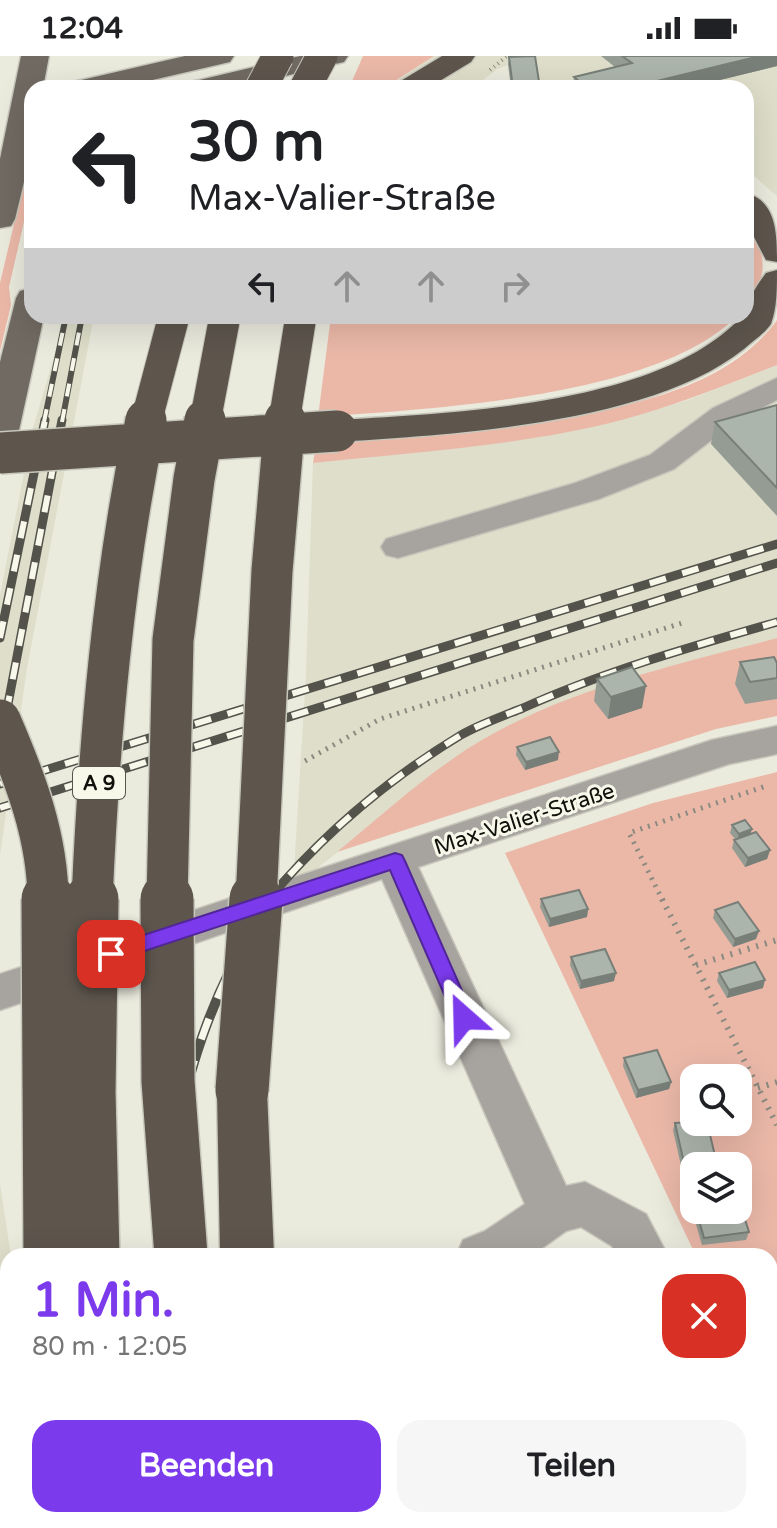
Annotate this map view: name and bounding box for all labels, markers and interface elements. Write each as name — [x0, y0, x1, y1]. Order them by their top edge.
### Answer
text: 12:04 — [40, 10, 123, 47]
text: 30 m — [188, 109, 324, 176]
icon: left — [56, 112, 160, 216]
text: Max-Valier-Straße — [188, 177, 496, 220]
icon: left — [241, 264, 285, 308]
icon: ahead — [325, 264, 369, 308]
icon: ahead — [409, 264, 453, 308]
icon: right — [493, 264, 537, 308]
road number: A 9 — [73, 767, 125, 799]
street label: Max-Valier-Straße — [431, 778, 618, 860]
pin — [77, 920, 145, 988]
icon: arrive — [89, 932, 133, 976]
position arrow — [422, 976, 506, 1060]
map controls — [680, 1064, 752, 1224]
button: search — [680, 1064, 752, 1136]
button: layers — [680, 1152, 752, 1224]
text: 1 Min. — [32, 1272, 174, 1330]
button: close — [662, 1274, 746, 1358]
text: 80 m · 12:05 — [32, 1331, 188, 1362]
button: Beenden — [32, 1420, 381, 1512]
button: Teilen — [397, 1420, 746, 1512]

